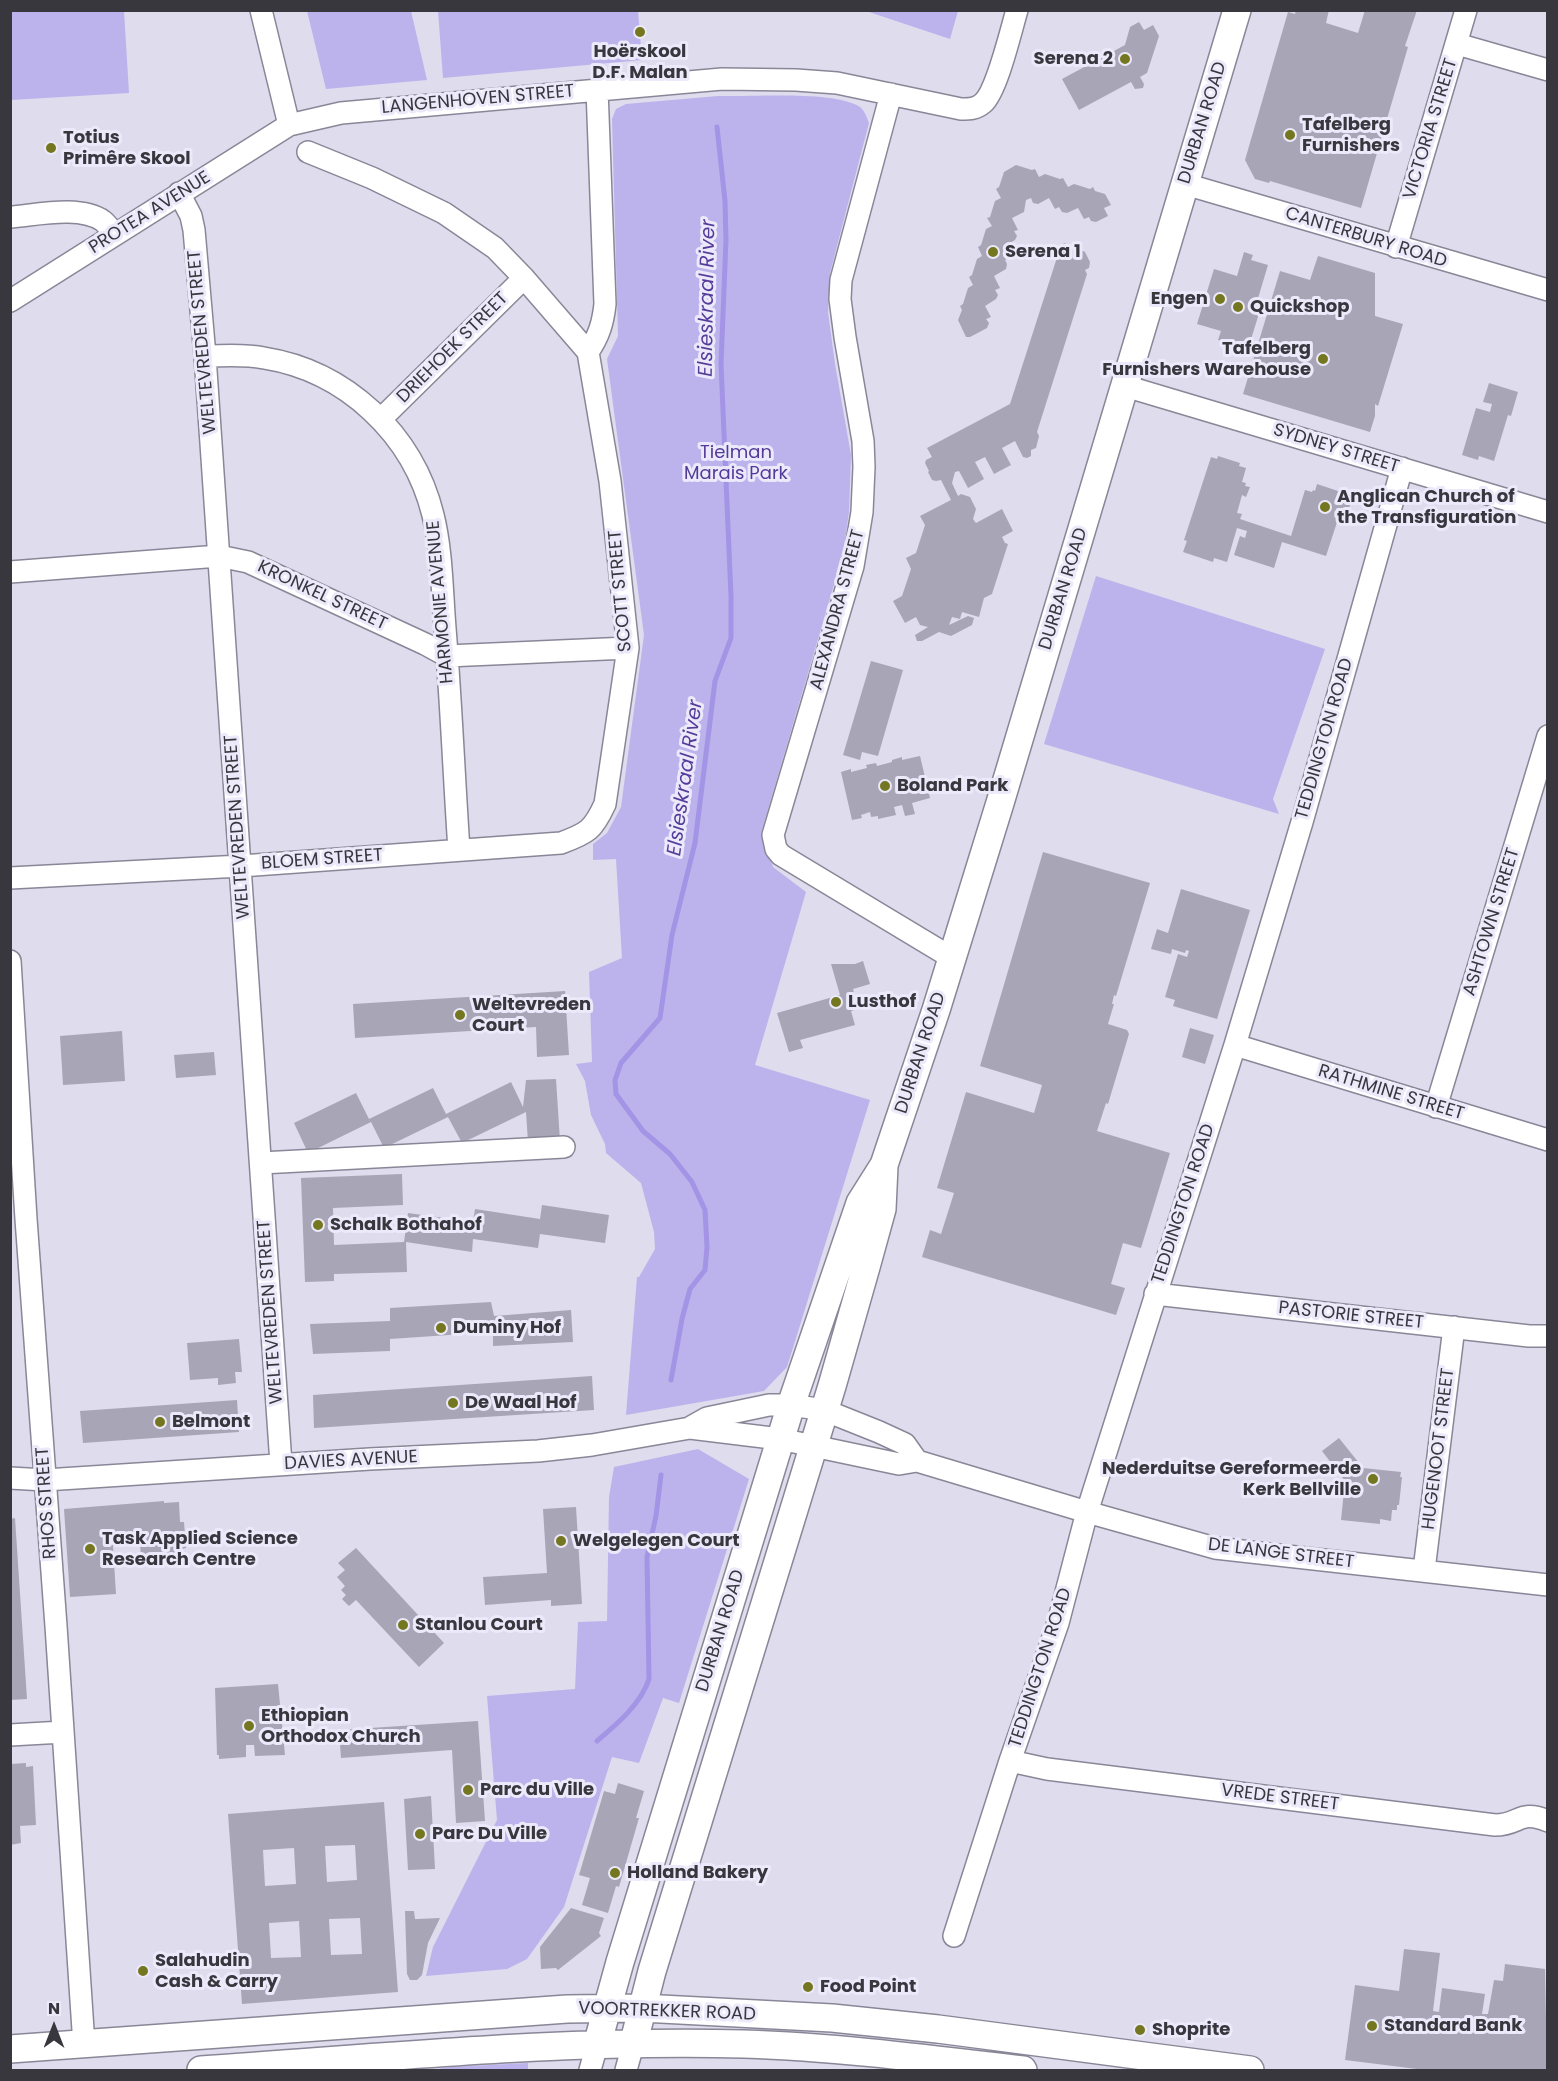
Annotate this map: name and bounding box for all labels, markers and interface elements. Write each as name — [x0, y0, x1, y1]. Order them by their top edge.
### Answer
marker: Hoërskool D.F. Malan — [633, 25, 647, 39]
place label: Hoërskool D.F. Malan — [592, 41, 688, 84]
place label: Serena 2 — [1034, 48, 1113, 70]
marker: Serena 2 — [1118, 52, 1132, 66]
street label: VICTORIA STREET — [1399, 56, 1463, 202]
street label: DURBAN ROAD — [1174, 59, 1232, 187]
street label: LANGENHOVEN STREET — [381, 81, 575, 119]
place label: Tafelberg Furnishers — [1302, 114, 1400, 156]
place label: Totius Primêre Skool — [63, 127, 190, 170]
marker: Tafelberg Furnishers — [1283, 128, 1297, 142]
marker: Totius Primêre Skool — [44, 141, 58, 155]
street label: PROTEA AVENUE — [85, 167, 215, 259]
street label: CANTERBURY ROAD — [1283, 203, 1449, 273]
water label: Elsieskraal River — [695, 219, 721, 377]
place label: Serena 1 — [1005, 241, 1081, 263]
marker: Serena 1 — [986, 245, 1000, 259]
street label: WELTEVREDEN STREET — [184, 249, 222, 435]
street label: DRIEHOEK STREET — [393, 288, 513, 408]
place label: Engen — [1151, 288, 1208, 310]
marker: Engen — [1213, 292, 1227, 306]
place label: Quickshop — [1250, 296, 1350, 318]
marker: Quickshop — [1231, 300, 1245, 314]
place label: Tafelberg Furnishers Warehouse — [1102, 338, 1311, 380]
marker: Tafelberg Furnishers Warehouse — [1316, 352, 1330, 366]
street label: SYDNEY STREET — [1270, 420, 1402, 478]
park label: Tielman Marais Park — [684, 442, 788, 484]
place label: Anglican Church of the Transfiguration — [1337, 486, 1516, 528]
marker: Anglican Church of the Transfiguration — [1318, 500, 1332, 514]
street label: HARMONIE AVENUE — [423, 519, 459, 685]
street label: DURBAN ROAD — [1035, 525, 1093, 653]
street label: ALEXANDRA STREET — [806, 527, 870, 693]
street label: SCOTT STREET — [605, 529, 637, 653]
street label: KRONKEL STREET — [254, 557, 390, 635]
street label: TEDDINGTON ROAD — [1292, 656, 1358, 822]
water label: Elsieskraal River — [663, 698, 709, 858]
street label: WELTEVREDEN STREET — [221, 734, 255, 920]
place label: Boland Park — [897, 775, 1008, 797]
marker: Boland Park — [878, 779, 892, 793]
street label: BLOEM STREET — [260, 845, 384, 875]
street label: ASHTOWN STREET — [1459, 845, 1525, 999]
street label: DURBAN ROAD — [891, 990, 951, 1116]
place label: Lusthof — [848, 991, 916, 1013]
place label: Weltevreden Court — [472, 994, 591, 1036]
marker: Lusthof — [829, 995, 843, 1009]
marker: Weltevreden Court — [453, 1008, 467, 1022]
street label: RATHMINE STREET — [1315, 1061, 1467, 1125]
street label: TEDDINGTON ROAD — [1148, 1121, 1220, 1287]
place label: Schalk Bothahof — [330, 1214, 482, 1236]
marker: Schalk Bothahof — [311, 1218, 325, 1232]
street label: WELTEVREDEN STREET — [254, 1219, 288, 1405]
street label: PASTORIE STREET — [1277, 1298, 1425, 1334]
place label: Duminy Hof — [453, 1317, 561, 1339]
marker: Duminy Hof — [434, 1321, 448, 1335]
street label: HUGENOOT STREET — [1418, 1367, 1460, 1531]
place label: De Waal Hof — [465, 1392, 577, 1414]
marker: De Waal Hof — [446, 1396, 460, 1410]
place label: Belmont — [172, 1411, 250, 1433]
marker: Belmont — [153, 1415, 167, 1429]
street label: RHOS STREET — [32, 1446, 62, 1560]
street label: DAVIES AVENUE — [284, 1447, 418, 1475]
place label: Nederduitse Gereformeerde Kerk Bellville — [1102, 1458, 1361, 1500]
marker: Nederduitse Gereformeerde Kerk Bellville — [1366, 1472, 1380, 1486]
place label: Task Applied Science Research Centre — [102, 1528, 298, 1570]
place label: Welgelegen Court — [573, 1530, 740, 1552]
marker: Welgelegen Court — [554, 1534, 568, 1548]
street label: DE LANGE STREET — [1207, 1534, 1355, 1574]
marker: Task Applied Science Research Centre — [83, 1542, 97, 1556]
street label: DURBAN ROAD — [692, 1567, 750, 1695]
street label: TEDDINGTON ROAD — [1005, 1585, 1077, 1751]
place label: Stanlou Court — [415, 1614, 543, 1636]
marker: Stanlou Court — [396, 1618, 410, 1632]
place label: Ethiopian Orthodox Church — [261, 1705, 421, 1748]
marker: Ethiopian Orthodox Church — [242, 1719, 256, 1733]
place label: Parc du Ville — [480, 1779, 594, 1801]
street label: VREDE STREET — [1220, 1780, 1340, 1816]
marker: Parc du Ville — [461, 1783, 475, 1797]
place label: Parc Du Ville — [432, 1823, 547, 1845]
marker: Parc Du Ville — [413, 1827, 427, 1841]
place label: Holland Bakery — [627, 1862, 768, 1884]
marker: Holland Bakery — [608, 1866, 622, 1880]
place label: Salahudin Cash & Carry — [155, 1950, 278, 1992]
marker: Salahudin Cash & Carry — [136, 1964, 150, 1978]
place label: Food Point — [820, 1976, 916, 1998]
marker: Food Point — [801, 1980, 815, 1994]
north arrow — [24, 1997, 84, 2057]
text: N — [48, 1997, 60, 2020]
street label: VOORTREKKER ROAD — [578, 1998, 756, 2026]
place label: Standard Bank — [1384, 2015, 1522, 2037]
place label: Shoprite — [1152, 2019, 1230, 2041]
marker: Standard Bank — [1365, 2019, 1379, 2033]
marker: Shoprite — [1133, 2023, 1147, 2037]

